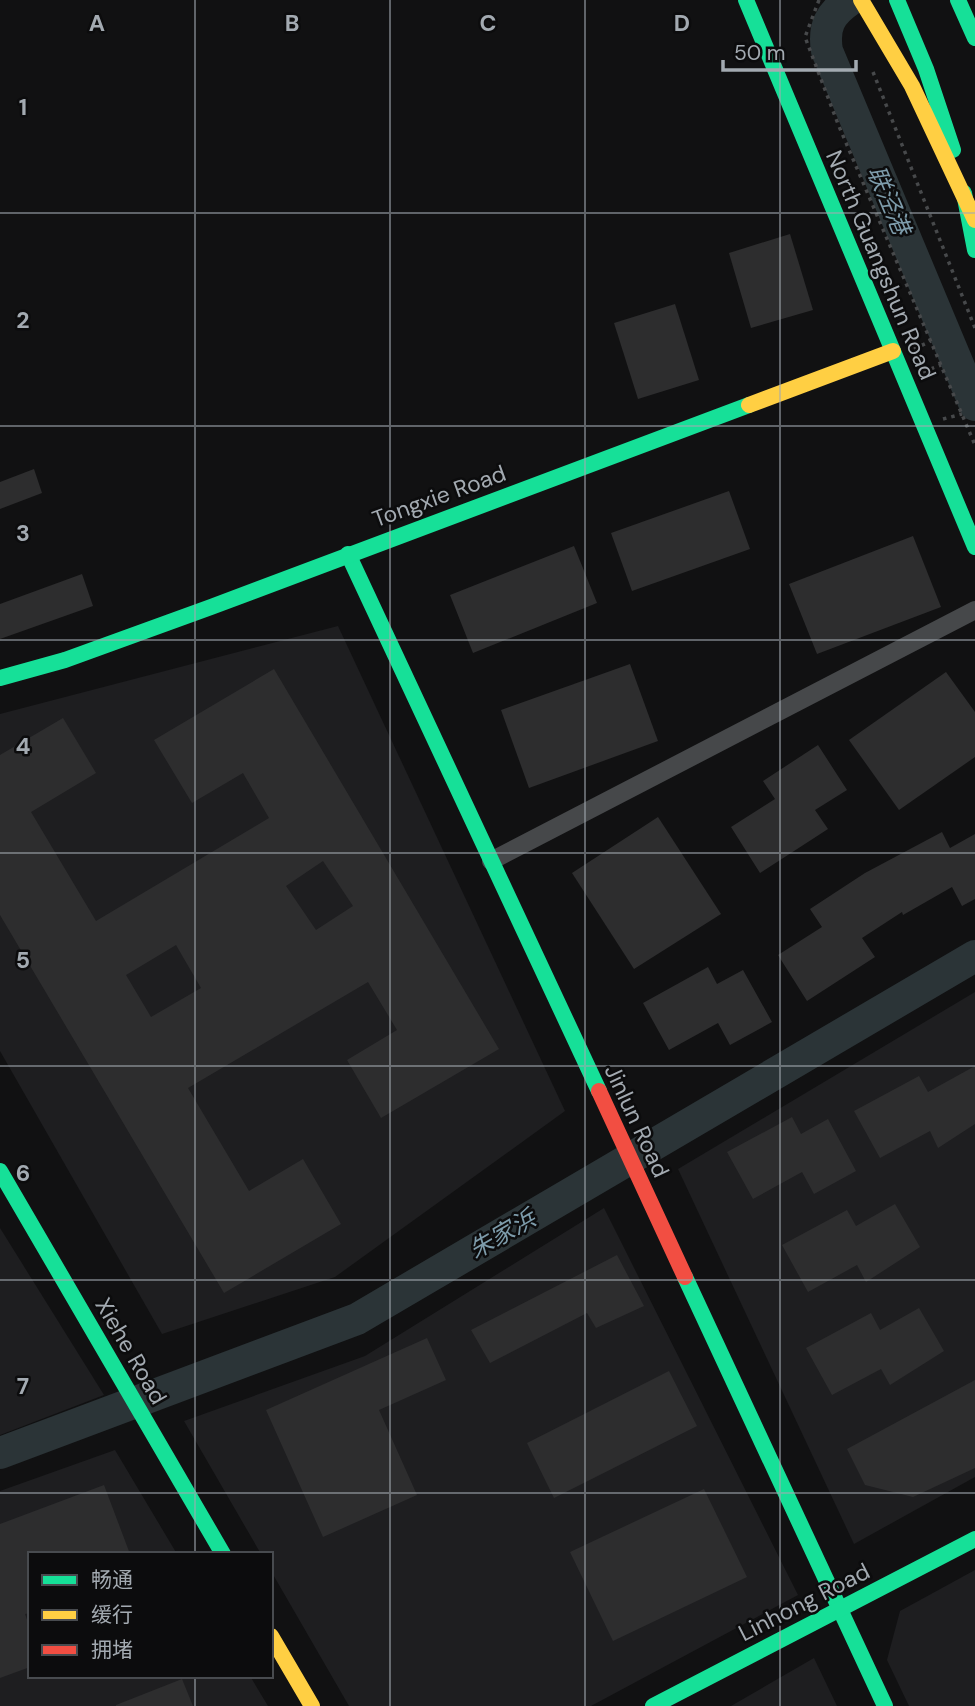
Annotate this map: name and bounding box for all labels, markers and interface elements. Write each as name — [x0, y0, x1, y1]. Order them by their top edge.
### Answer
text: A — [89, 8, 105, 38]
text: B — [285, 8, 299, 38]
text: C — [480, 8, 496, 38]
text: D — [674, 8, 690, 38]
scale bar — [723, 28, 856, 72]
text: 50 m — [734, 39, 785, 67]
text: 1 — [19, 92, 27, 122]
street label: North Guangshun Road — [819, 146, 943, 384]
water label: 联泾港 — [861, 161, 919, 242]
text: 2 — [16, 305, 30, 335]
street label: Tongxie Road — [368, 458, 510, 534]
text: 3 — [16, 518, 30, 548]
text: 4 — [16, 731, 31, 761]
text: 5 — [16, 945, 30, 975]
street label: Jinlun Road — [598, 1060, 676, 1182]
text: 6 — [16, 1158, 30, 1188]
water label: 朱家浜 — [463, 1202, 543, 1265]
street label: Xiehe Road — [88, 1292, 174, 1410]
text: 7 — [17, 1371, 29, 1401]
legend — [28, 1552, 273, 1678]
street label: Linhong Road — [733, 1556, 875, 1648]
text: 畅通 — [91, 1566, 133, 1594]
text: 缓行 — [91, 1601, 133, 1629]
text: 拥堵 — [91, 1636, 133, 1664]

